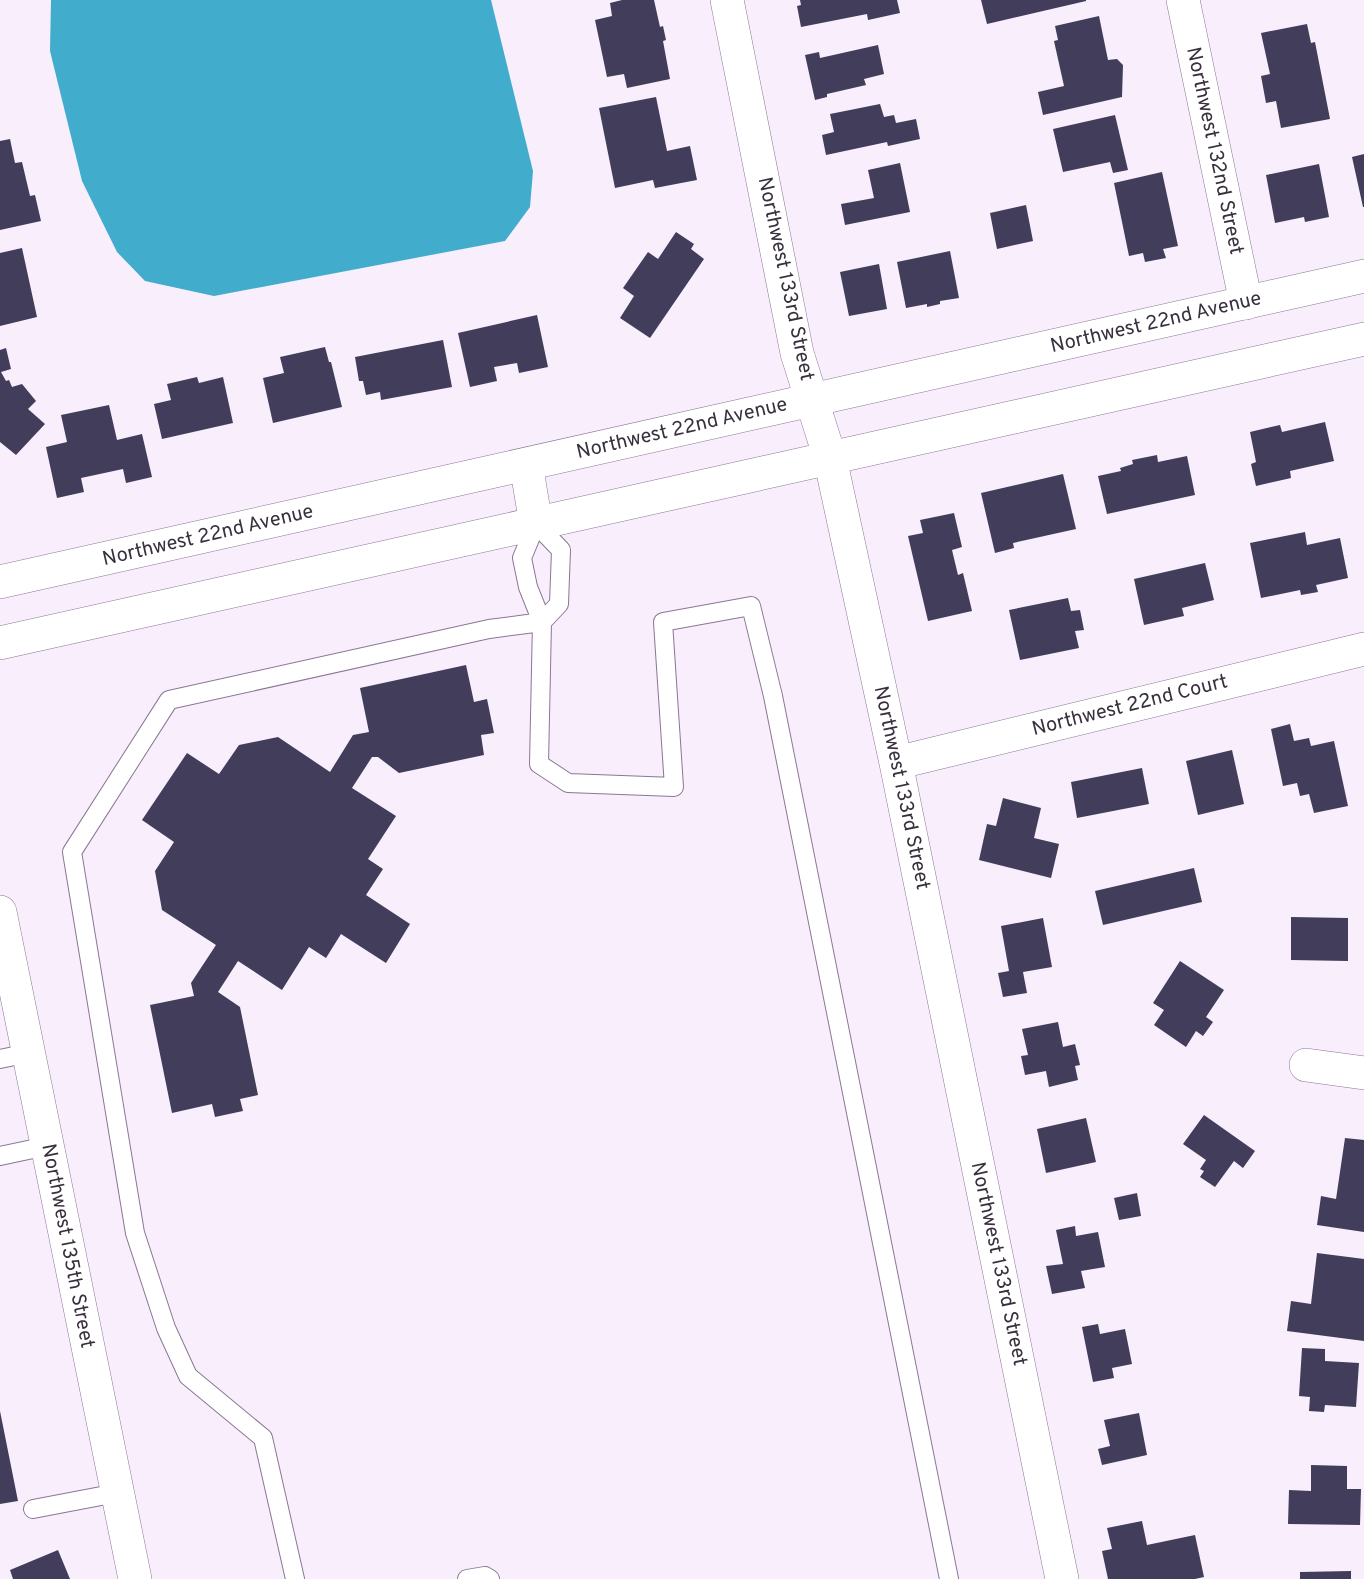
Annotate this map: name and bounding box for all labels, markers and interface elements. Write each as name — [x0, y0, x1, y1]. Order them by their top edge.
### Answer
street label: Northwest 132nd Street — [1179, 45, 1249, 257]
street label: Northwest 133rd Street — [751, 175, 819, 383]
street label: Northwest 22nd Avenue — [1048, 286, 1264, 360]
street label: Northwest 22nd Avenue — [574, 392, 790, 466]
street label: Northwest 22nd Avenue — [100, 499, 316, 573]
street label: Northwest 22nd Court — [1029, 669, 1231, 743]
street label: Northwest 133rd Street — [867, 684, 935, 892]
street label: Northwest 135th Street — [34, 1142, 100, 1350]
street label: Northwest 133rd Street — [964, 1160, 1032, 1368]

